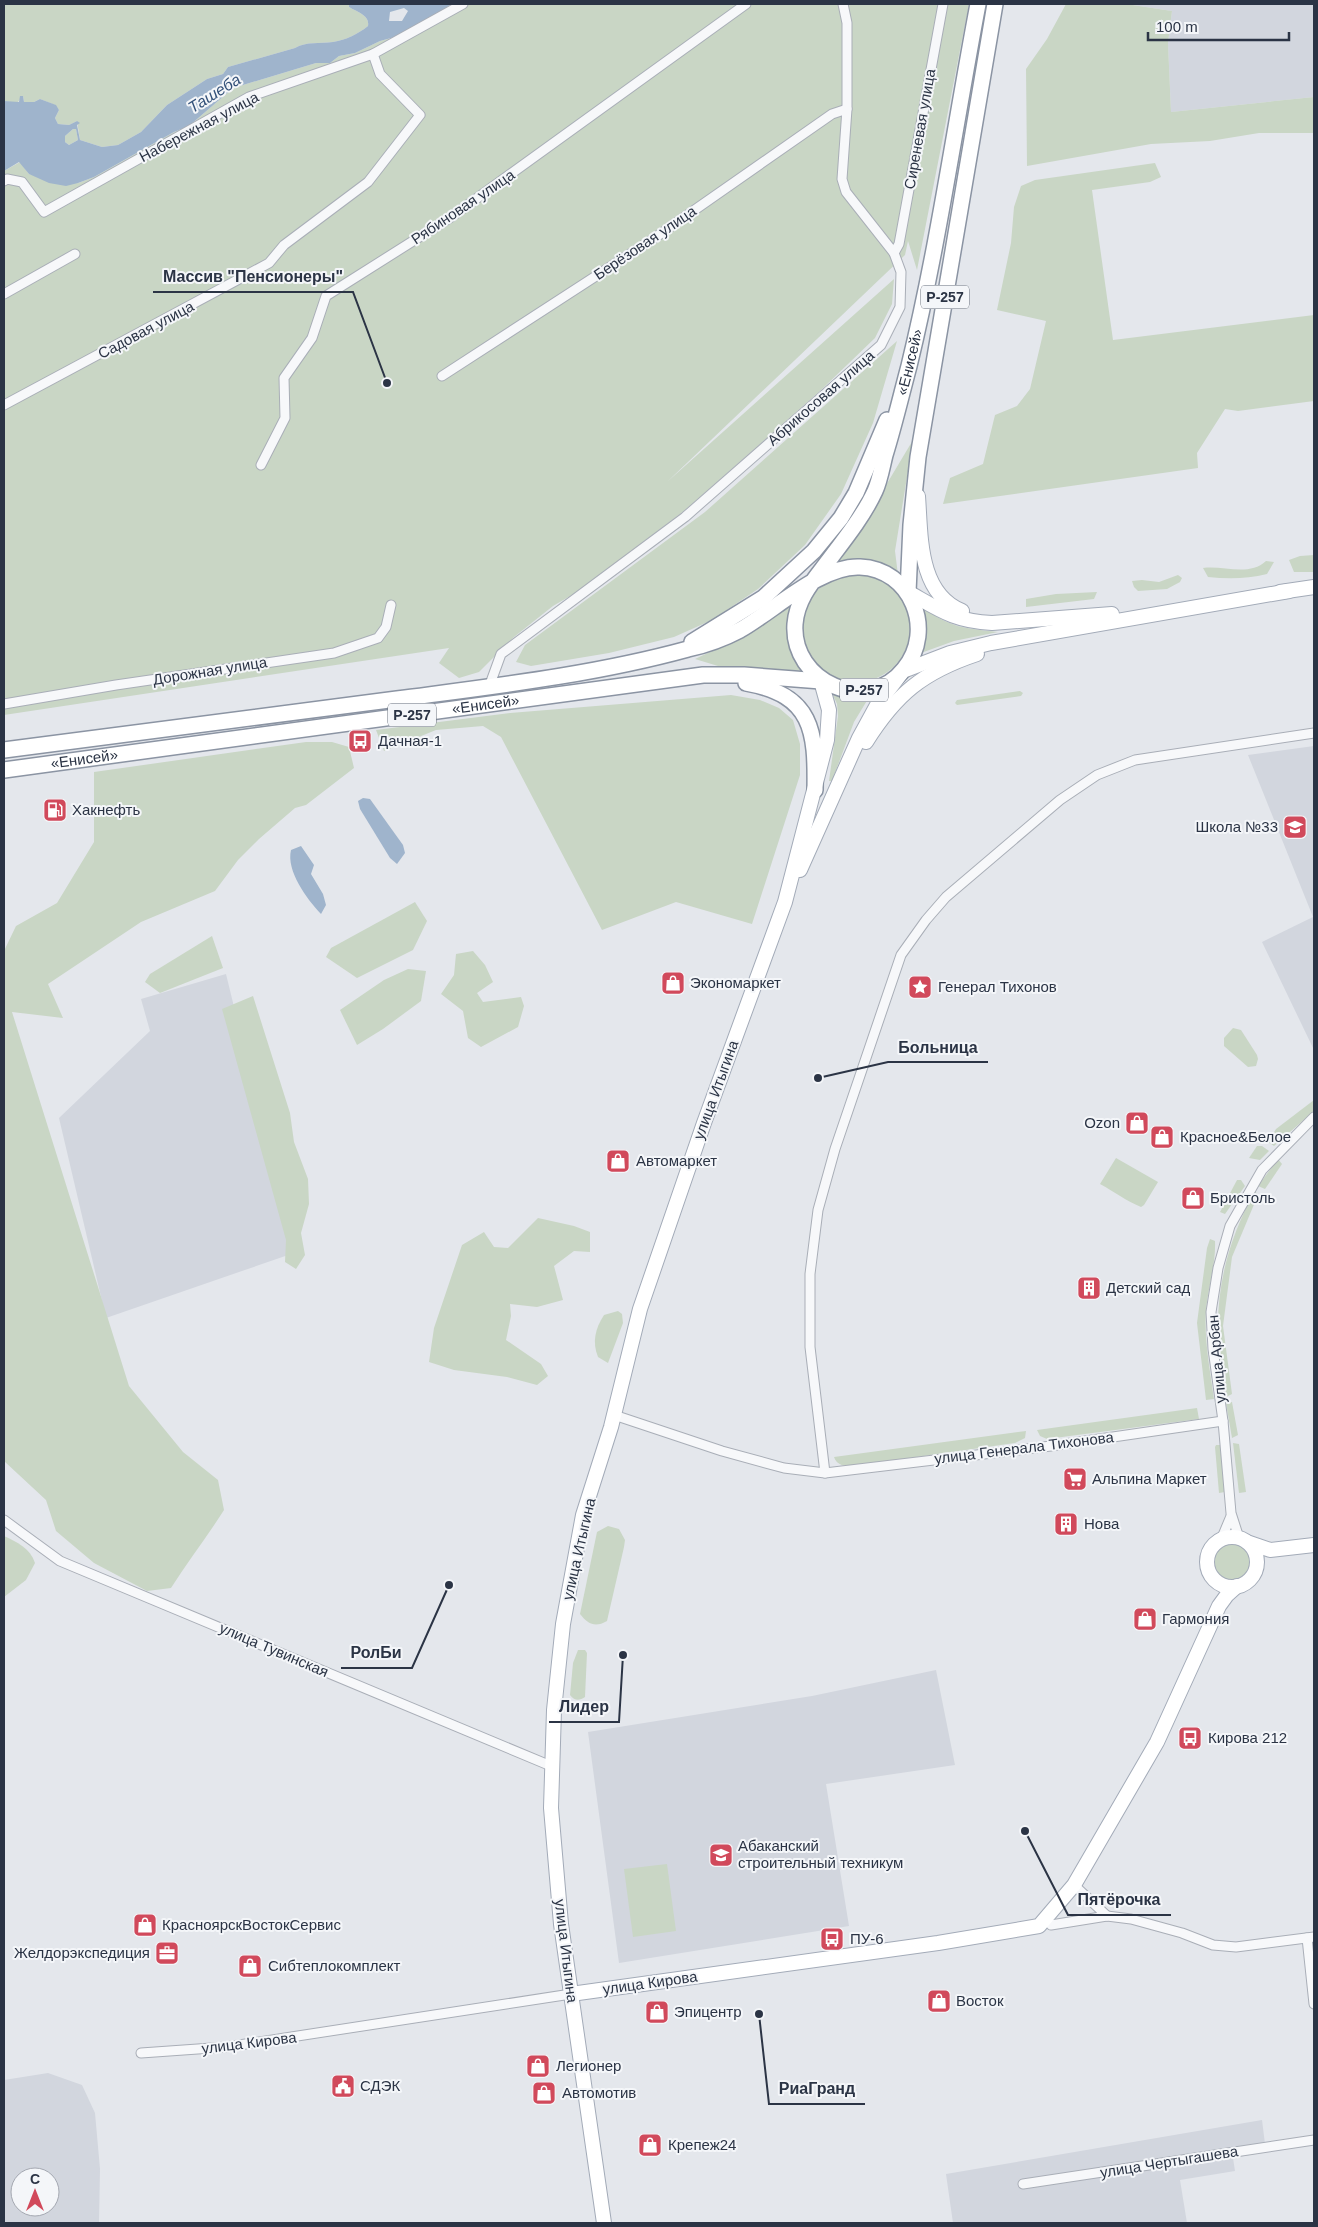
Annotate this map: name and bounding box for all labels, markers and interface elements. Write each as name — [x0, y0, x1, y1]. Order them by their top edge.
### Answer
scale bar — [1148, 10, 1289, 42]
text: 100 m — [1156, 18, 1198, 35]
street label: Сиреневая улица — [901, 67, 939, 191]
water label: Ташеба — [185, 71, 244, 116]
street label: Набережная улица — [136, 88, 262, 165]
street label: Рябиновая улица — [408, 165, 518, 247]
street label: Берёзовая улица — [590, 202, 700, 283]
callout: Массив "Пенсионеры" — [153, 261, 353, 292]
text: Массив "Пенсионеры" — [163, 268, 343, 285]
road number: Р-257 — [921, 286, 969, 308]
street label: Садовая улица — [95, 297, 197, 362]
street label: «Енисей» — [893, 327, 925, 397]
street label: Абрикосовая улица — [764, 346, 878, 449]
street label: Дорожная улица — [152, 653, 269, 688]
road number: Р-257 — [840, 678, 888, 702]
street label: «Енисей» — [451, 691, 520, 717]
road number: Р-257 — [388, 704, 436, 726]
bus stop icon: Дачная-1 — [347, 728, 373, 754]
place label: Дачная-1 — [378, 732, 442, 749]
street label: «Енисей» — [50, 746, 119, 772]
fuel station icon: Хакнефть — [42, 797, 68, 823]
place label: Хакнефть — [72, 801, 140, 818]
school or university icon: Школа №33 — [1282, 814, 1308, 840]
place label: Школа №33 — [1195, 818, 1278, 835]
shop icon: Экономаркет — [660, 970, 686, 996]
place label: Экономаркет — [690, 974, 781, 991]
place icon: Генерал Тихонов — [907, 974, 933, 1000]
place label: Генерал Тихонов — [938, 978, 1057, 995]
callout: Больница — [888, 1031, 988, 1062]
street label: улица Итыгина — [690, 1037, 742, 1142]
text: Больница — [898, 1039, 978, 1056]
shop icon: Ozon — [1124, 1110, 1150, 1136]
place label: Ozon — [1084, 1114, 1120, 1131]
shop icon: Красное&Белое — [1149, 1124, 1175, 1150]
place label: Красное&Белое — [1180, 1128, 1291, 1145]
shop icon: Автомаркет — [605, 1148, 631, 1174]
place label: Автомаркет — [636, 1152, 717, 1169]
shop icon: Бристоль — [1180, 1185, 1206, 1211]
place label: Бристоль — [1210, 1189, 1276, 1206]
building icon: Детский сад — [1076, 1275, 1102, 1301]
place label: Детский сад — [1106, 1279, 1191, 1296]
street label: улица Арбан — [1204, 1314, 1229, 1404]
street label: улица Генерала Тихонова — [933, 1428, 1115, 1467]
supermarket icon: Альпина Маркет — [1062, 1466, 1088, 1492]
place label: Альпина Маркет — [1092, 1470, 1207, 1487]
street label: улица Итыгина — [558, 1496, 599, 1602]
building icon: Нова — [1053, 1511, 1079, 1537]
place label: Нова — [1084, 1515, 1120, 1532]
shop icon: Гармония — [1132, 1606, 1158, 1632]
place label: Гармония — [1162, 1610, 1229, 1627]
street label: улица Тувинская — [217, 1619, 331, 1680]
callout: РолБи — [341, 1637, 412, 1668]
text: РолБи — [350, 1644, 402, 1661]
callout: Лидер — [549, 1691, 619, 1722]
text: Лидер — [559, 1698, 609, 1715]
bus stop icon: Кирова 212 — [1177, 1725, 1203, 1751]
place label: Кирова 212 — [1208, 1729, 1287, 1746]
place label: Абаканский строительный техникум — [738, 1837, 903, 1871]
school or university icon: Абаканский строительный техникум — [708, 1842, 734, 1868]
callout: Пятёрочка — [1068, 1884, 1171, 1915]
text: Пятёрочка — [1078, 1891, 1161, 1908]
street label: улица Итыгина — [552, 1898, 581, 2004]
shop icon: КрасноярскВостокСервис — [132, 1912, 158, 1938]
place label: КрасноярскВостокСервис — [162, 1916, 341, 1933]
bus stop icon: ПУ-6 — [819, 1926, 845, 1952]
place label: ПУ-6 — [850, 1930, 884, 1947]
office icon: Желдорэкспедиция — [154, 1940, 180, 1966]
place label: Желдорэкспедиция — [14, 1944, 150, 1961]
shop icon: Сибтеплокомплект — [237, 1953, 263, 1979]
place label: Сибтеплокомплект — [268, 1957, 401, 1974]
street label: улица Кирова — [602, 1967, 699, 1998]
shop icon: Восток — [926, 1988, 952, 2014]
place label: Восток — [956, 1992, 1004, 2009]
shop icon: Эпицентр — [644, 1999, 670, 2025]
place label: Эпицентр — [674, 2003, 742, 2020]
street label: улица Кирова — [201, 2028, 298, 2057]
shop icon: Легионер — [525, 2053, 551, 2079]
place label: Легионер — [556, 2057, 621, 2074]
public building icon: СДЭК — [330, 2073, 356, 2099]
callout: РиаГранд — [769, 2073, 865, 2104]
place label: СДЭК — [360, 2077, 400, 2094]
shop icon: Автомотив — [531, 2080, 557, 2106]
text: РиаГранд — [779, 2080, 855, 2097]
place label: Автомотив — [562, 2084, 636, 2101]
shop icon: Крепеж24 — [637, 2132, 663, 2158]
place label: Крепеж24 — [668, 2136, 736, 2153]
street label: улица Чертыгашева — [1099, 2142, 1240, 2181]
north arrow — [10, 2167, 60, 2217]
text: С — [30, 2171, 40, 2187]

